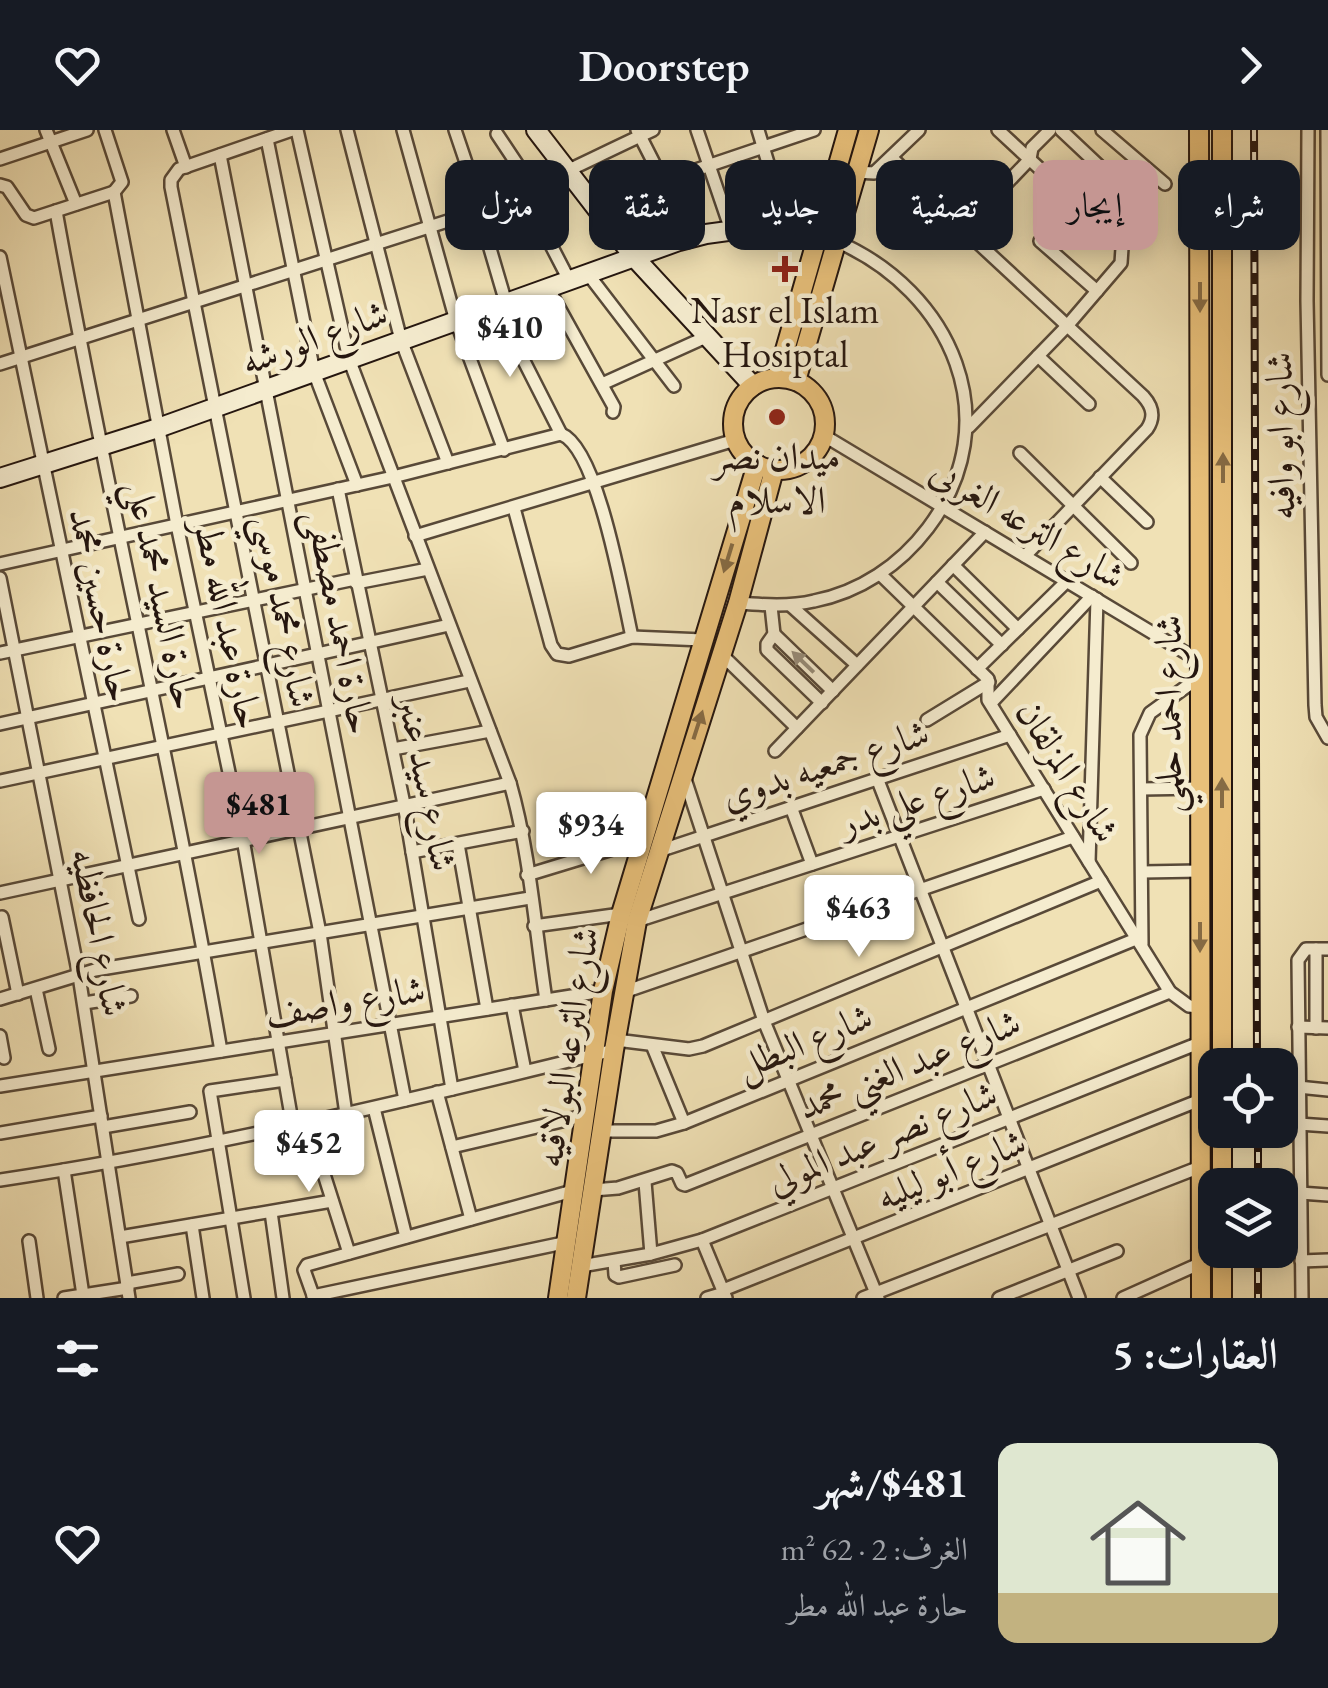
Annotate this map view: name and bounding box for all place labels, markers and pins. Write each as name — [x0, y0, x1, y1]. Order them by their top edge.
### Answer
marker: Nasr el Islam Hosiptal — [772, 256, 798, 282]
place label: Nasr el Islam Hosiptal — [691, 285, 879, 378]
pin: $410 — [451, 295, 569, 380]
marker: ميدان نصر الاسلام — [766, 406, 788, 428]
place label: ميدان نصر الاسلام — [709, 431, 841, 533]
pin: $481 — [200, 772, 318, 857]
pin: $934 — [532, 792, 650, 877]
pin: $463 — [800, 875, 918, 960]
pin: $452 — [250, 1110, 368, 1195]

